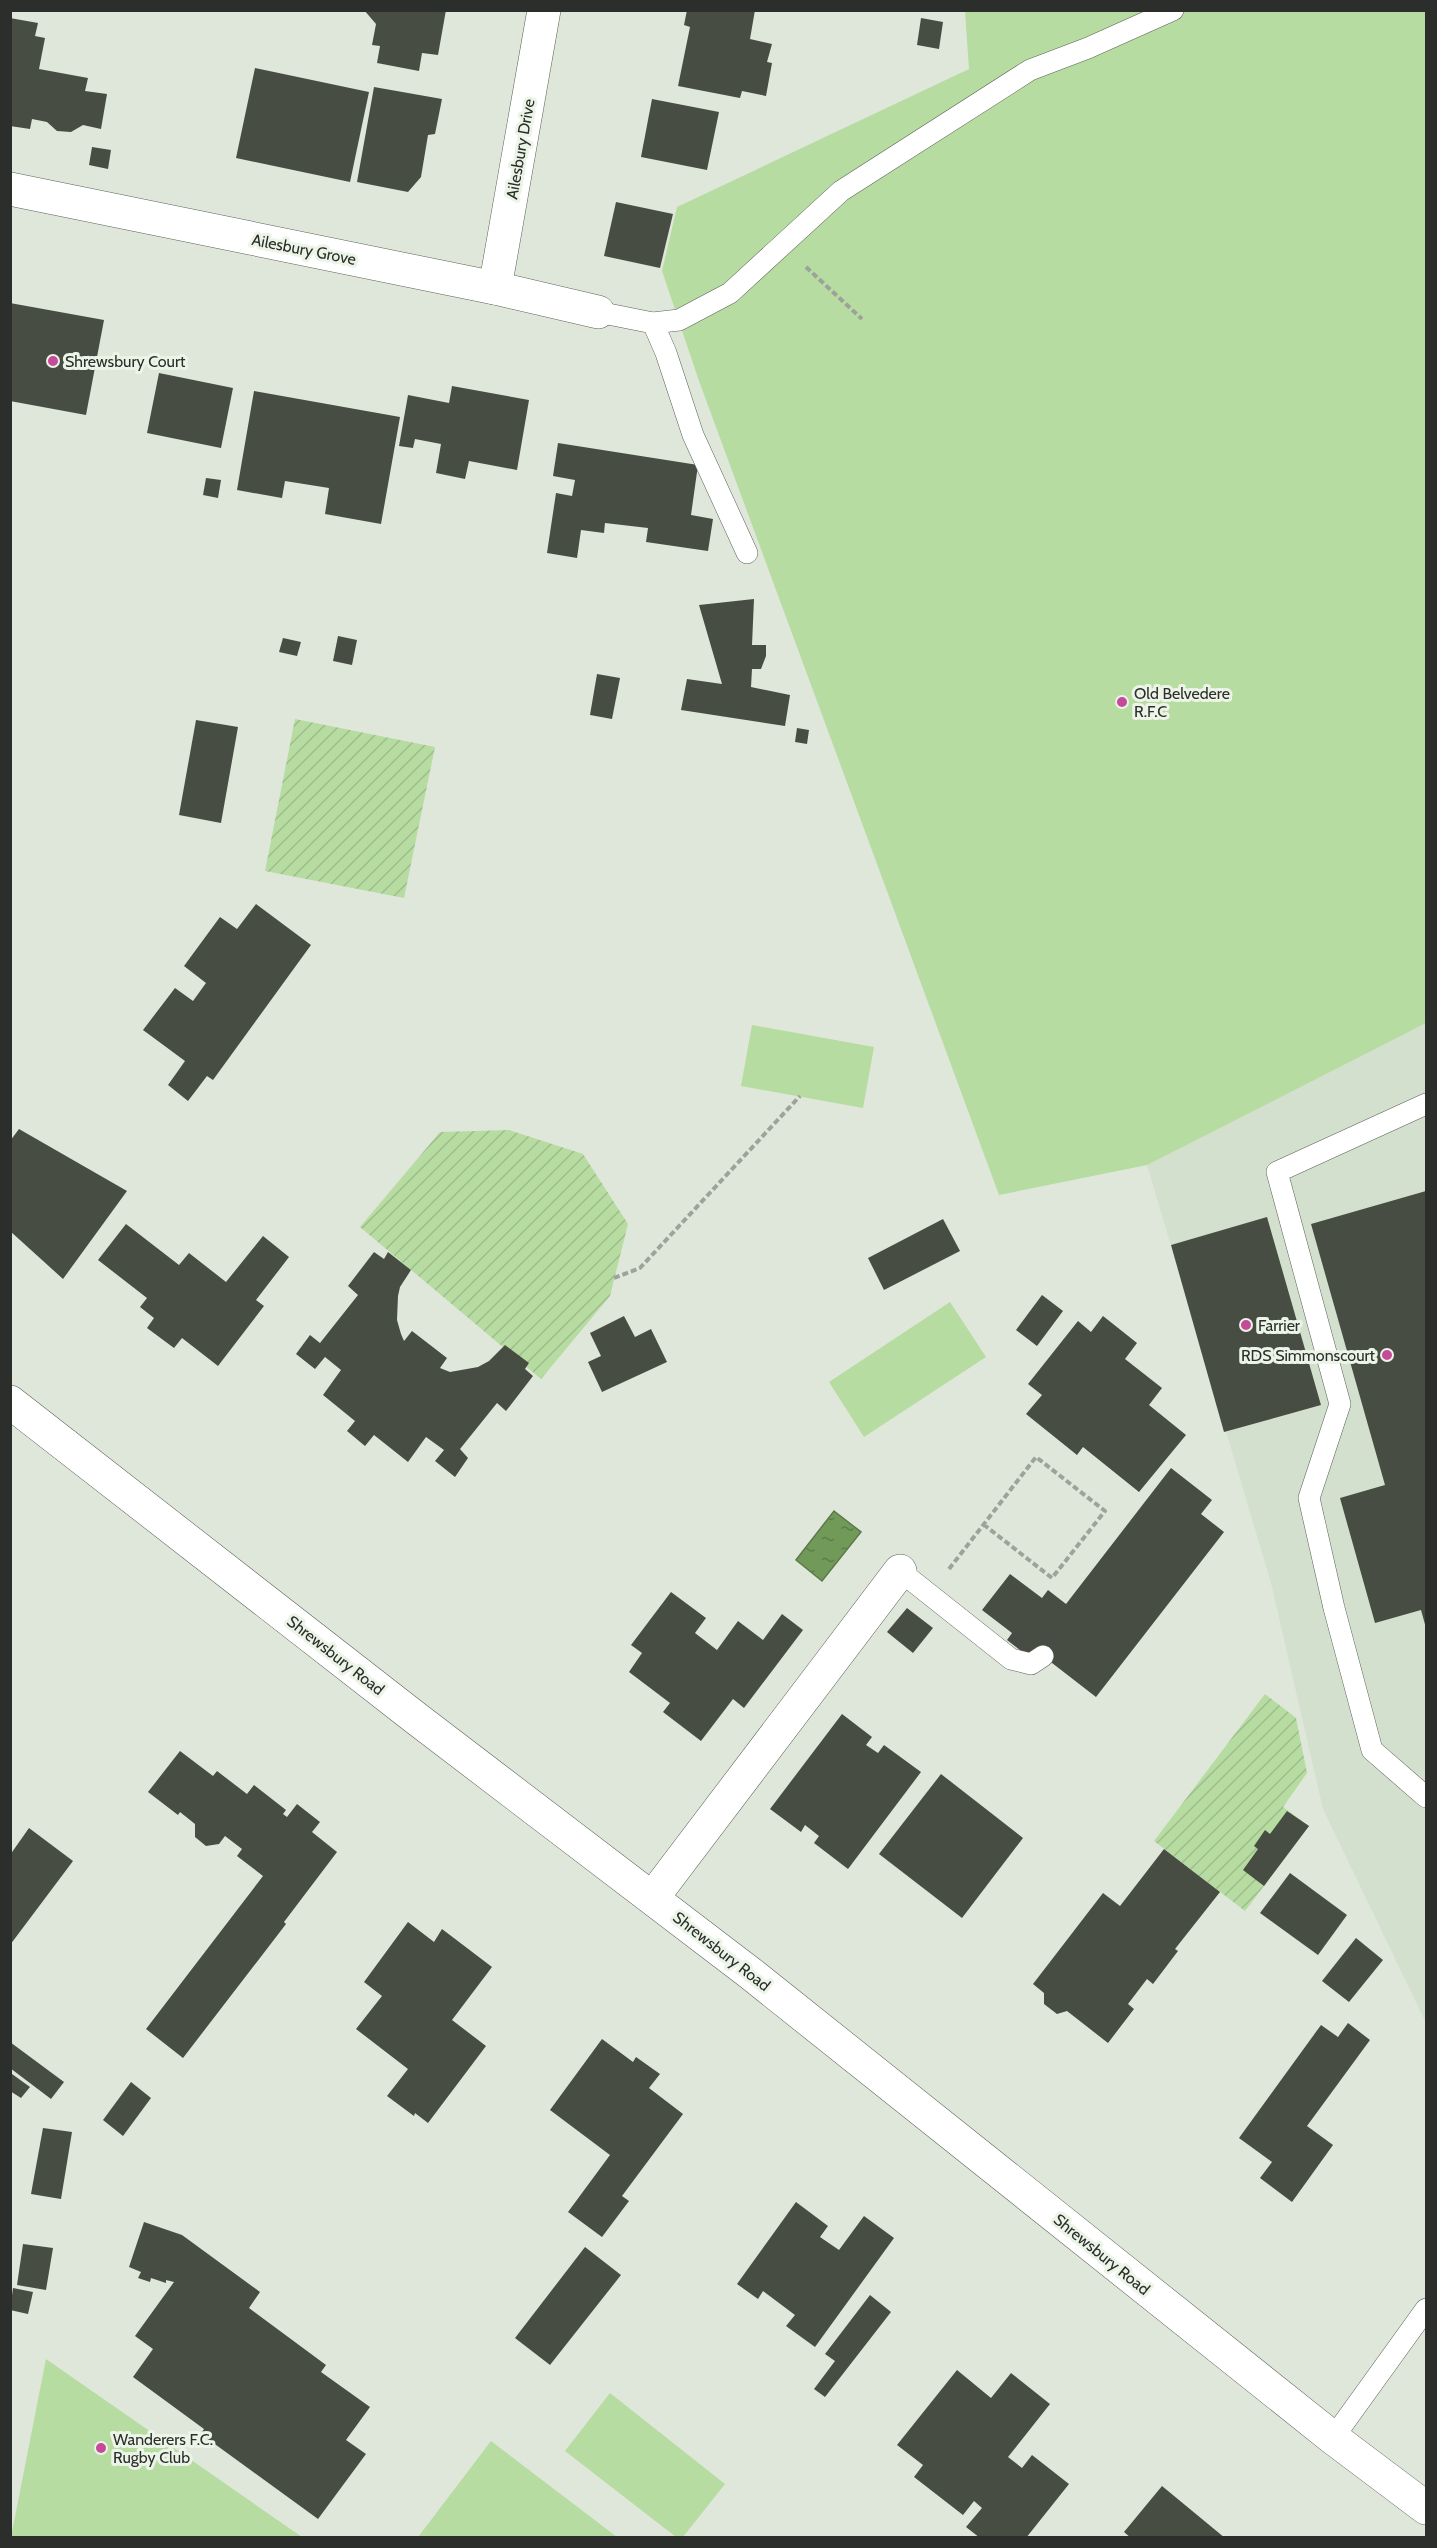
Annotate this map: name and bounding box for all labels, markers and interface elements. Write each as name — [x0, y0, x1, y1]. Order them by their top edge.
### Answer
street label: Ailesbury Drive — [502, 97, 539, 201]
street label: Ailesbury Grove — [250, 230, 358, 269]
place label: Shrewsbury Court — [65, 352, 186, 371]
marker: Shrewsbury Court — [46, 354, 60, 368]
place label: Old Belvedere R.F.C — [1134, 684, 1230, 721]
marker: Old Belvedere R.F.C — [1115, 695, 1129, 709]
place label: Farrier — [1258, 1316, 1301, 1335]
marker: Farrier — [1239, 1318, 1253, 1332]
place label: RDS Simmonscourt — [1241, 1346, 1376, 1365]
marker: RDS Simmonscourt — [1380, 1348, 1394, 1362]
street label: Shrewsbury Road — [283, 1612, 388, 1699]
street label: Shrewsbury Road — [669, 1908, 774, 1995]
street label: Shrewsbury Road — [1050, 2210, 1153, 2299]
place label: Wanderers F.C. Rugby Club — [113, 2430, 213, 2467]
marker: Wanderers F.C. Rugby Club — [94, 2441, 108, 2455]

